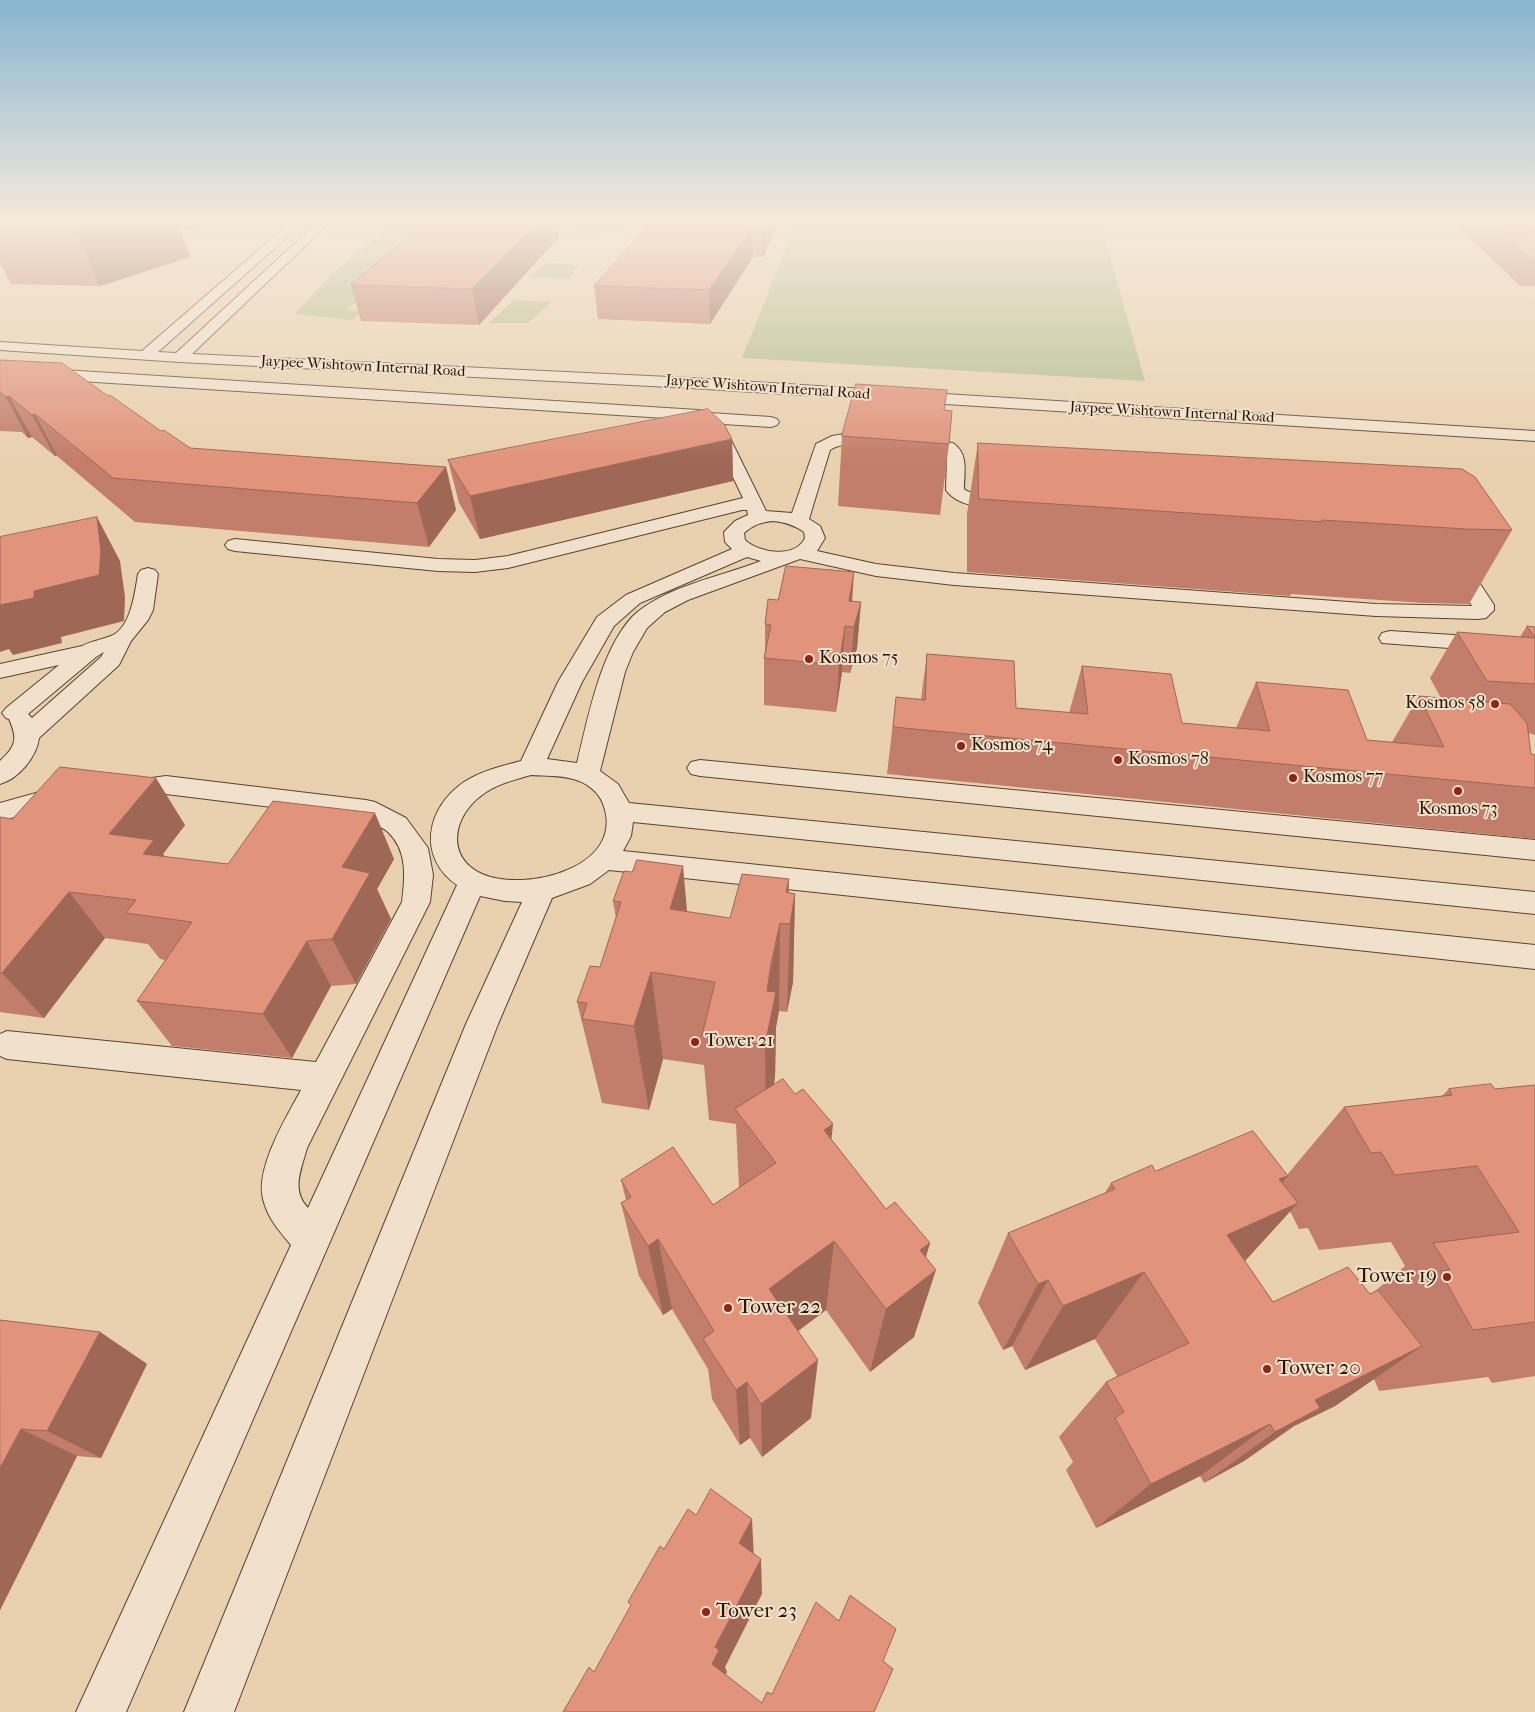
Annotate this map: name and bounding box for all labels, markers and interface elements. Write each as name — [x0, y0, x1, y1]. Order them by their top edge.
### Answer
street label: Jaypee Wishtown Internal Road — [260, 353, 466, 381]
street label: Jaypee Wishtown Internal Road — [665, 372, 871, 404]
street label: Jaypee Wishtown Internal Road — [1069, 399, 1275, 427]
place label: Kosmos 75 — [819, 648, 899, 670]
marker: Kosmos 75 — [803, 653, 815, 665]
place label: Kosmos 58 — [1405, 693, 1485, 715]
marker: Kosmos 58 — [1489, 698, 1501, 710]
place label: Kosmos 74 — [971, 735, 1053, 757]
marker: Kosmos 74 — [955, 740, 967, 752]
place label: Kosmos 78 — [1128, 749, 1209, 771]
marker: Kosmos 78 — [1112, 754, 1124, 766]
place label: Kosmos 77 — [1303, 767, 1383, 789]
marker: Kosmos 77 — [1287, 772, 1299, 784]
marker: Kosmos 73 — [1452, 785, 1464, 797]
place label: Kosmos 73 — [1418, 799, 1498, 821]
place label: Tower 21 — [705, 1031, 773, 1053]
marker: Tower 21 — [689, 1036, 701, 1048]
place label: Tower 19 — [1357, 1264, 1437, 1290]
marker: Tower 19 — [1441, 1271, 1453, 1283]
place label: Tower 22 — [738, 1295, 821, 1321]
marker: Tower 22 — [722, 1302, 734, 1314]
place label: Tower 20 — [1277, 1356, 1361, 1382]
marker: Tower 20 — [1261, 1363, 1273, 1375]
place label: Tower 23 — [716, 1599, 797, 1625]
marker: Tower 23 — [700, 1606, 712, 1618]

